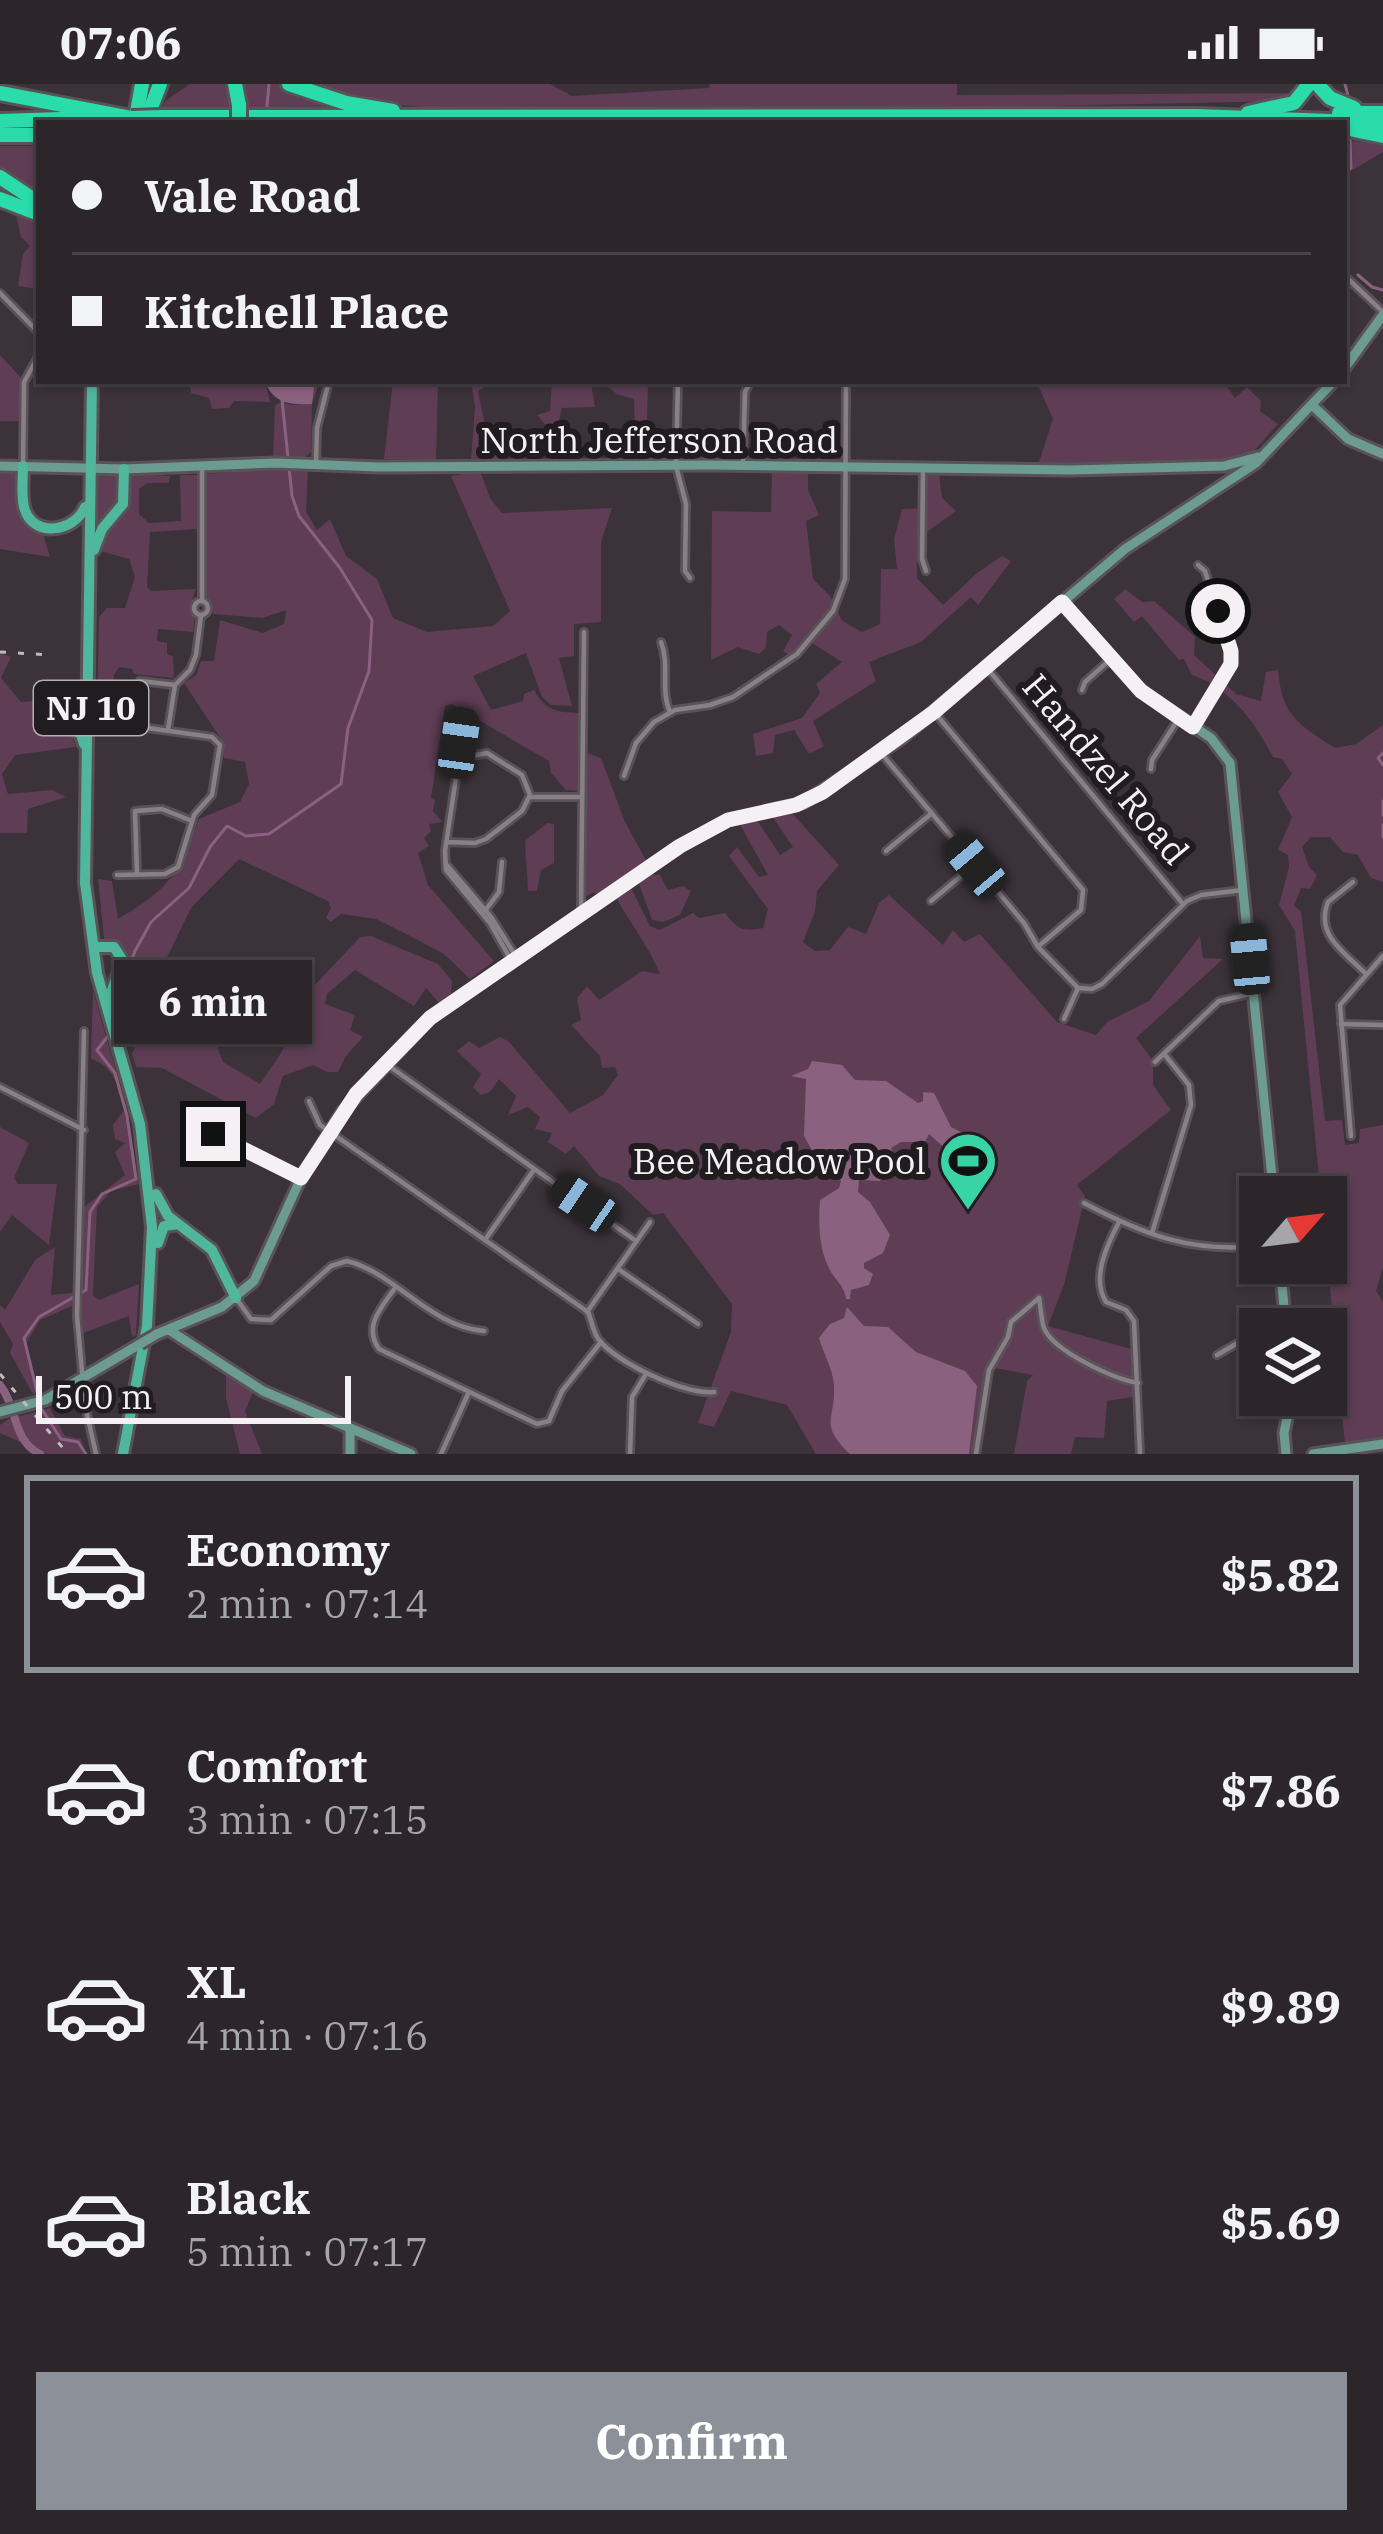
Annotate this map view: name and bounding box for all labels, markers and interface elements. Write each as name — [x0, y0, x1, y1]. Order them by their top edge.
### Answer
text: 07:06 — [60, 13, 182, 71]
text: Vale Road — [144, 166, 361, 224]
text: Kitchell Place — [144, 282, 449, 340]
street label: North Jefferson Road — [480, 416, 838, 463]
route start — [1191, 584, 1245, 638]
street label: Handzel Road — [1013, 664, 1200, 874]
road number: NJ 10 — [34, 681, 148, 735]
car — [436, 705, 482, 781]
car — [938, 826, 1012, 904]
car — [1229, 922, 1271, 996]
callout: 6 min — [114, 960, 312, 1044]
text: 6 min — [158, 976, 268, 1027]
route end — [186, 1107, 240, 1161]
sports icon: Bee Meadow Pool — [937, 1130, 999, 1212]
place label: Bee Meadow Pool — [632, 1137, 926, 1184]
car — [544, 1168, 624, 1238]
north arrow — [1239, 1176, 1347, 1284]
map controls — [1239, 1176, 1347, 1416]
button: layers — [1239, 1308, 1347, 1416]
scale bar — [36, 1370, 351, 1423]
text: 500 m — [54, 1375, 153, 1418]
icon: car — [42, 1520, 150, 1628]
text: Economy — [186, 1520, 390, 1578]
text: $5.82 — [1221, 1545, 1341, 1603]
text: 2 min · 07:14 — [186, 1578, 428, 1629]
icon: car — [42, 1736, 150, 1844]
text: Comfort — [186, 1736, 367, 1794]
text: $7.86 — [1221, 1761, 1341, 1819]
text: 3 min · 07:15 — [186, 1794, 428, 1845]
icon: car — [42, 1952, 150, 2060]
text: XL — [186, 1952, 247, 2010]
text: $9.89 — [1221, 1977, 1341, 2035]
text: 4 min · 07:16 — [186, 2010, 428, 2061]
icon: car — [42, 2168, 150, 2276]
text: Black — [186, 2168, 310, 2226]
text: $5.69 — [1221, 2193, 1341, 2251]
text: 5 min · 07:17 — [186, 2226, 428, 2277]
button: Confirm — [36, 2372, 1347, 2510]

